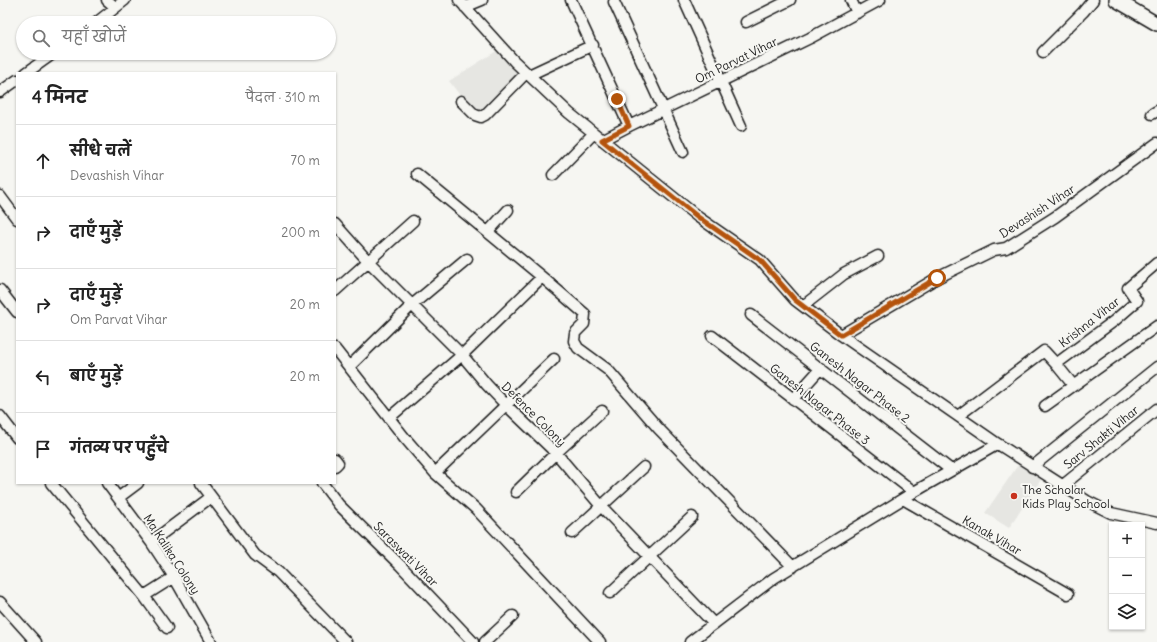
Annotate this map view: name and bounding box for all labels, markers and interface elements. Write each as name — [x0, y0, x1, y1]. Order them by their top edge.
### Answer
search box — [16, 16, 336, 60]
icon: search — [30, 27, 52, 49]
text: यहाँ खोजें — [62, 27, 126, 46]
street label: Om Parvat Vihar — [692, 34, 780, 86]
text: 4 मिनट — [32, 86, 87, 108]
text: पैदल · 310 m — [245, 89, 320, 106]
route end — [608, 90, 626, 108]
text: सीधे चलें — [70, 141, 131, 160]
icon: ahead — [32, 150, 54, 172]
text: 70 m — [291, 152, 320, 169]
text: Devashish Vihar — [70, 167, 164, 184]
street label: Devashish Vihar — [997, 181, 1078, 241]
icon: right — [32, 222, 54, 244]
text: दाएँ मुड़ें — [70, 222, 122, 241]
text: 200 m — [281, 224, 320, 241]
route start — [928, 269, 946, 287]
text: दाएँ मुड़ें — [70, 285, 122, 304]
icon: right — [32, 294, 54, 316]
street label: Krishna Vihar — [1056, 294, 1122, 350]
text: 20 m — [290, 296, 320, 313]
text: Om Parvat Vihar — [70, 311, 167, 328]
street label: Ganesh Nagar Phase 2 — [807, 338, 913, 426]
street label: Ganesh Nagar Phase 3 — [767, 360, 873, 448]
icon: left — [32, 366, 54, 388]
text: बाएँ मुड़ें — [70, 366, 122, 385]
text: 20 m — [290, 368, 320, 385]
street label: Defence Colony — [499, 379, 569, 449]
street label: Sarv Shakti Vihar — [1060, 402, 1142, 472]
icon: arrive — [32, 438, 54, 460]
text: गंतव्य पर पहुँचे — [70, 438, 168, 457]
place label: The Scholar Kids Play School — [1022, 482, 1110, 511]
marker: The Scholar Kids Play School — [1009, 491, 1019, 501]
street label: Ma Kalika Colony — [141, 511, 203, 597]
street label: Kanak Vihar — [960, 512, 1024, 558]
street label: Saraswati Vihar — [371, 519, 442, 590]
map controls — [1109, 522, 1145, 630]
button: + — [1109, 522, 1145, 558]
button: − — [1109, 558, 1145, 594]
button: layers — [1109, 594, 1145, 630]

